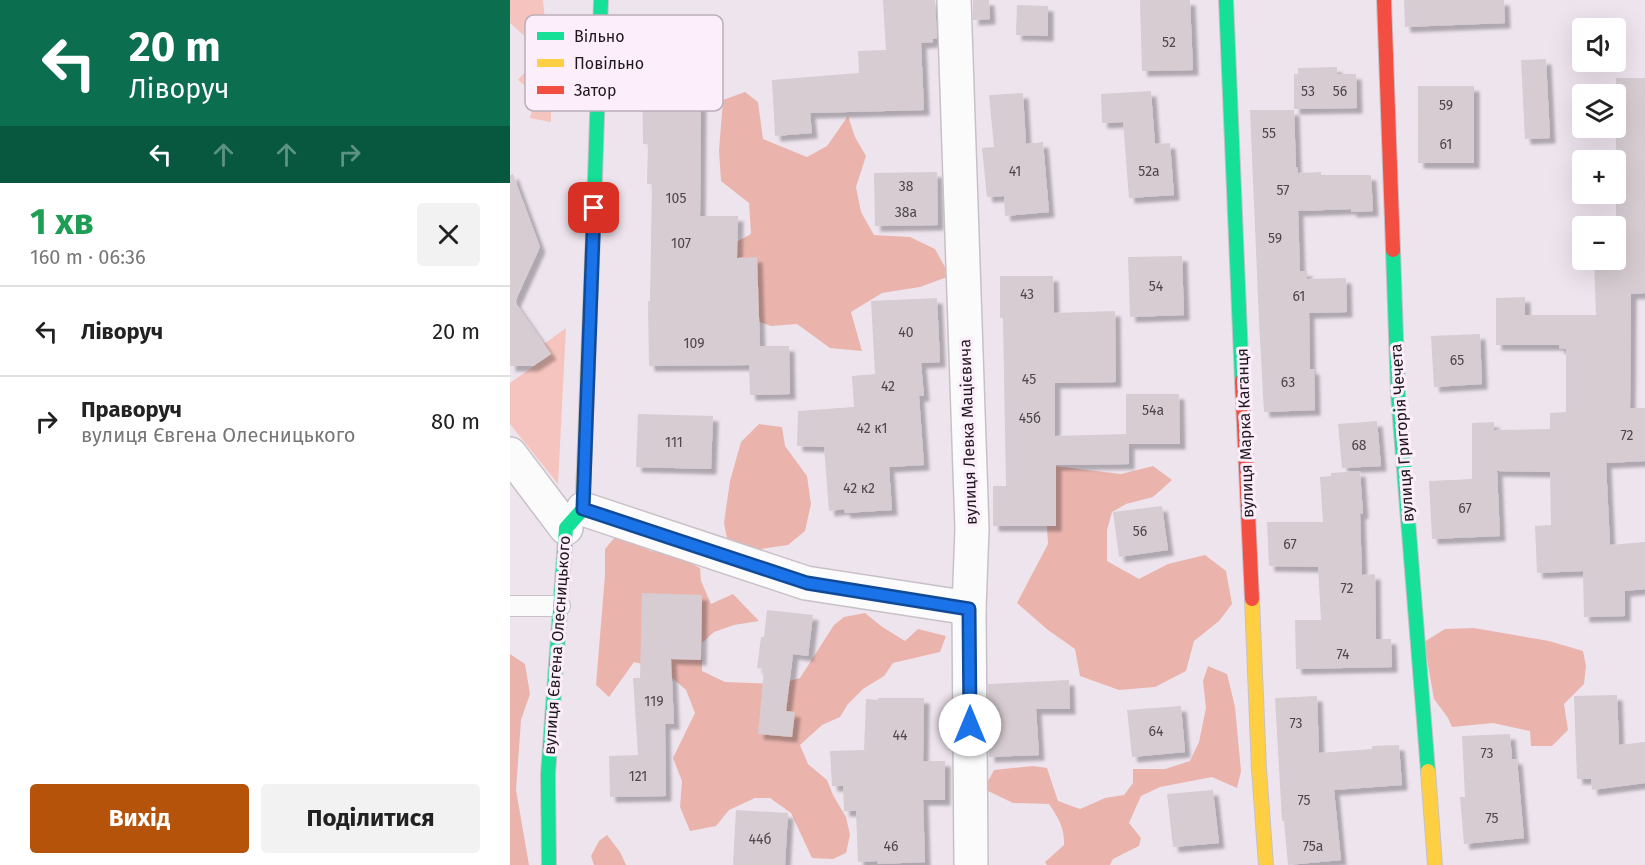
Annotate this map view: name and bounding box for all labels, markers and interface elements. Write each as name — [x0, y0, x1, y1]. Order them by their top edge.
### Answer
legend — [525, 15, 723, 111]
map controls — [1572, 18, 1626, 270]
button: sound — [1572, 18, 1626, 72]
text: 20 m — [129, 22, 221, 72]
icon: left — [30, 24, 108, 102]
text: Вільно — [574, 27, 625, 46]
house number: 52 — [1162, 34, 1176, 51]
text: Повільно — [574, 54, 644, 73]
text: Ліворуч — [129, 73, 229, 105]
text: Затор — [574, 81, 616, 100]
house number: 53 — [1301, 83, 1315, 100]
house number: 56 — [1333, 83, 1347, 100]
button: layers — [1572, 84, 1626, 138]
house number: 59 — [1439, 97, 1453, 114]
house number: 55 — [1262, 125, 1276, 142]
house number: 61 — [1440, 136, 1452, 153]
icon: left — [144, 138, 177, 171]
icon: ahead — [207, 138, 240, 171]
icon: ahead — [270, 138, 303, 171]
icon: right — [333, 138, 366, 171]
button: + — [1572, 150, 1626, 204]
house number: 41 — [1009, 163, 1021, 180]
house number: 52а — [1138, 163, 1160, 180]
house number: 38 — [899, 178, 914, 195]
pin — [568, 182, 619, 233]
house number: 57 — [1277, 182, 1289, 199]
house number: 105 — [666, 190, 686, 207]
icon: arrive — [577, 191, 610, 224]
text: 1 хв — [30, 200, 94, 244]
button: close — [417, 203, 480, 266]
house number: 38а — [895, 204, 917, 221]
button: − — [1572, 216, 1626, 270]
house number: 59 — [1268, 230, 1282, 247]
house number: 107 — [671, 235, 691, 252]
text: 160 m · 06:36 — [30, 245, 146, 269]
house number: 54 — [1149, 278, 1164, 295]
house number: 43 — [1020, 286, 1034, 303]
house number: 61 — [1293, 288, 1305, 305]
icon: left — [30, 315, 63, 348]
text: Ліворуч — [81, 318, 163, 345]
text: 20 m — [432, 318, 480, 345]
house number: 40 — [898, 324, 914, 341]
house number: 109 — [683, 335, 705, 352]
street label: вулиця Левка Мацієвича — [955, 339, 981, 525]
street label: вулиця Григорія Чечета — [1386, 343, 1418, 523]
street label: вулиця Марка Каганця — [1233, 348, 1257, 518]
house number: 65 — [1450, 352, 1464, 369]
house number: 45 — [1022, 371, 1036, 388]
house number: 63 — [1281, 374, 1295, 391]
house number: 42 — [881, 378, 895, 395]
text: Праворуч — [81, 396, 182, 423]
house number: 54а — [1142, 402, 1164, 419]
icon: right — [30, 405, 63, 438]
text: 80 m — [431, 408, 480, 435]
house number: 45б — [1019, 410, 1041, 427]
house number: 42 к1 — [857, 420, 887, 437]
text: вулиця Євгена Олесницького — [81, 423, 356, 447]
house number: 72 — [1621, 427, 1634, 444]
house number: 111 — [665, 434, 683, 451]
house number: 68 — [1351, 437, 1367, 454]
house number: 42 к2 — [843, 480, 875, 497]
house number: 67 — [1458, 500, 1472, 517]
house number: 56 — [1133, 523, 1147, 540]
street label: вулиця Євгена Олесницького — [540, 535, 574, 755]
house number: 67 — [1283, 536, 1297, 553]
house number: 72 — [1341, 580, 1354, 597]
house number: 74 — [1336, 646, 1350, 663]
house number: 119 — [644, 693, 664, 710]
position arrow — [938, 693, 1002, 757]
house number: 73 — [1289, 715, 1303, 732]
house number: 64 — [1149, 723, 1164, 740]
house number: 44 — [893, 727, 908, 744]
house number: 73 — [1480, 745, 1494, 762]
house number: 121 — [629, 768, 647, 785]
button: Вихід — [30, 784, 249, 853]
button: Поділитися — [261, 784, 480, 853]
house number: 75 — [1297, 792, 1311, 809]
house number: 75 — [1485, 810, 1499, 827]
house number: 44б — [748, 831, 772, 848]
house number: 46 — [884, 838, 898, 855]
house number: 75а — [1303, 838, 1323, 855]

